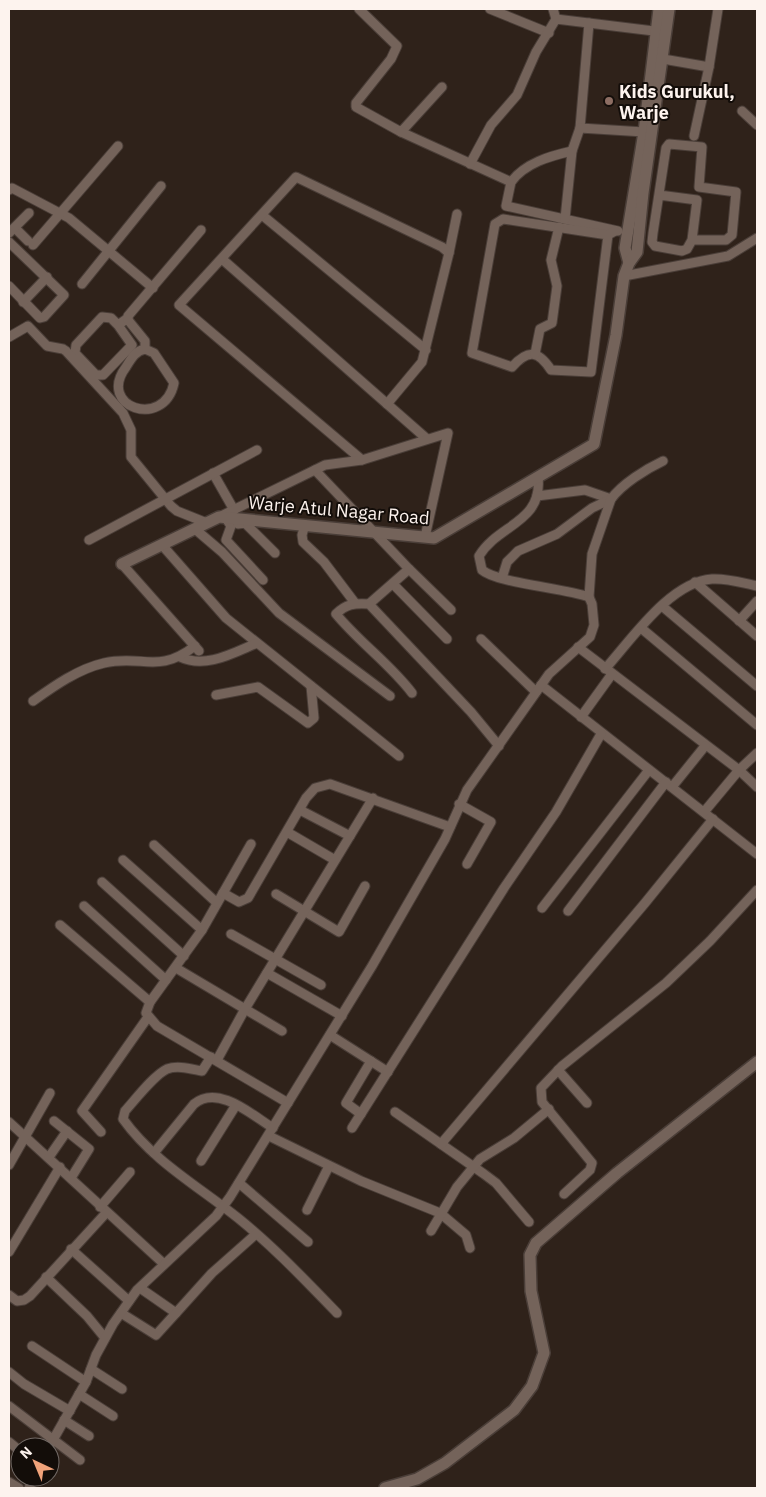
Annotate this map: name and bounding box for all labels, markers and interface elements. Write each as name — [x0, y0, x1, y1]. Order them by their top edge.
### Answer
place label: Kids Gurukul, Warje — [619, 80, 735, 124]
marker: Kids Gurukul, Warje — [603, 95, 615, 107]
street label: Warje Atul Nagar Road — [248, 491, 430, 529]
north arrow — [10, 1437, 60, 1487]
text: N — [16, 1443, 36, 1463]

